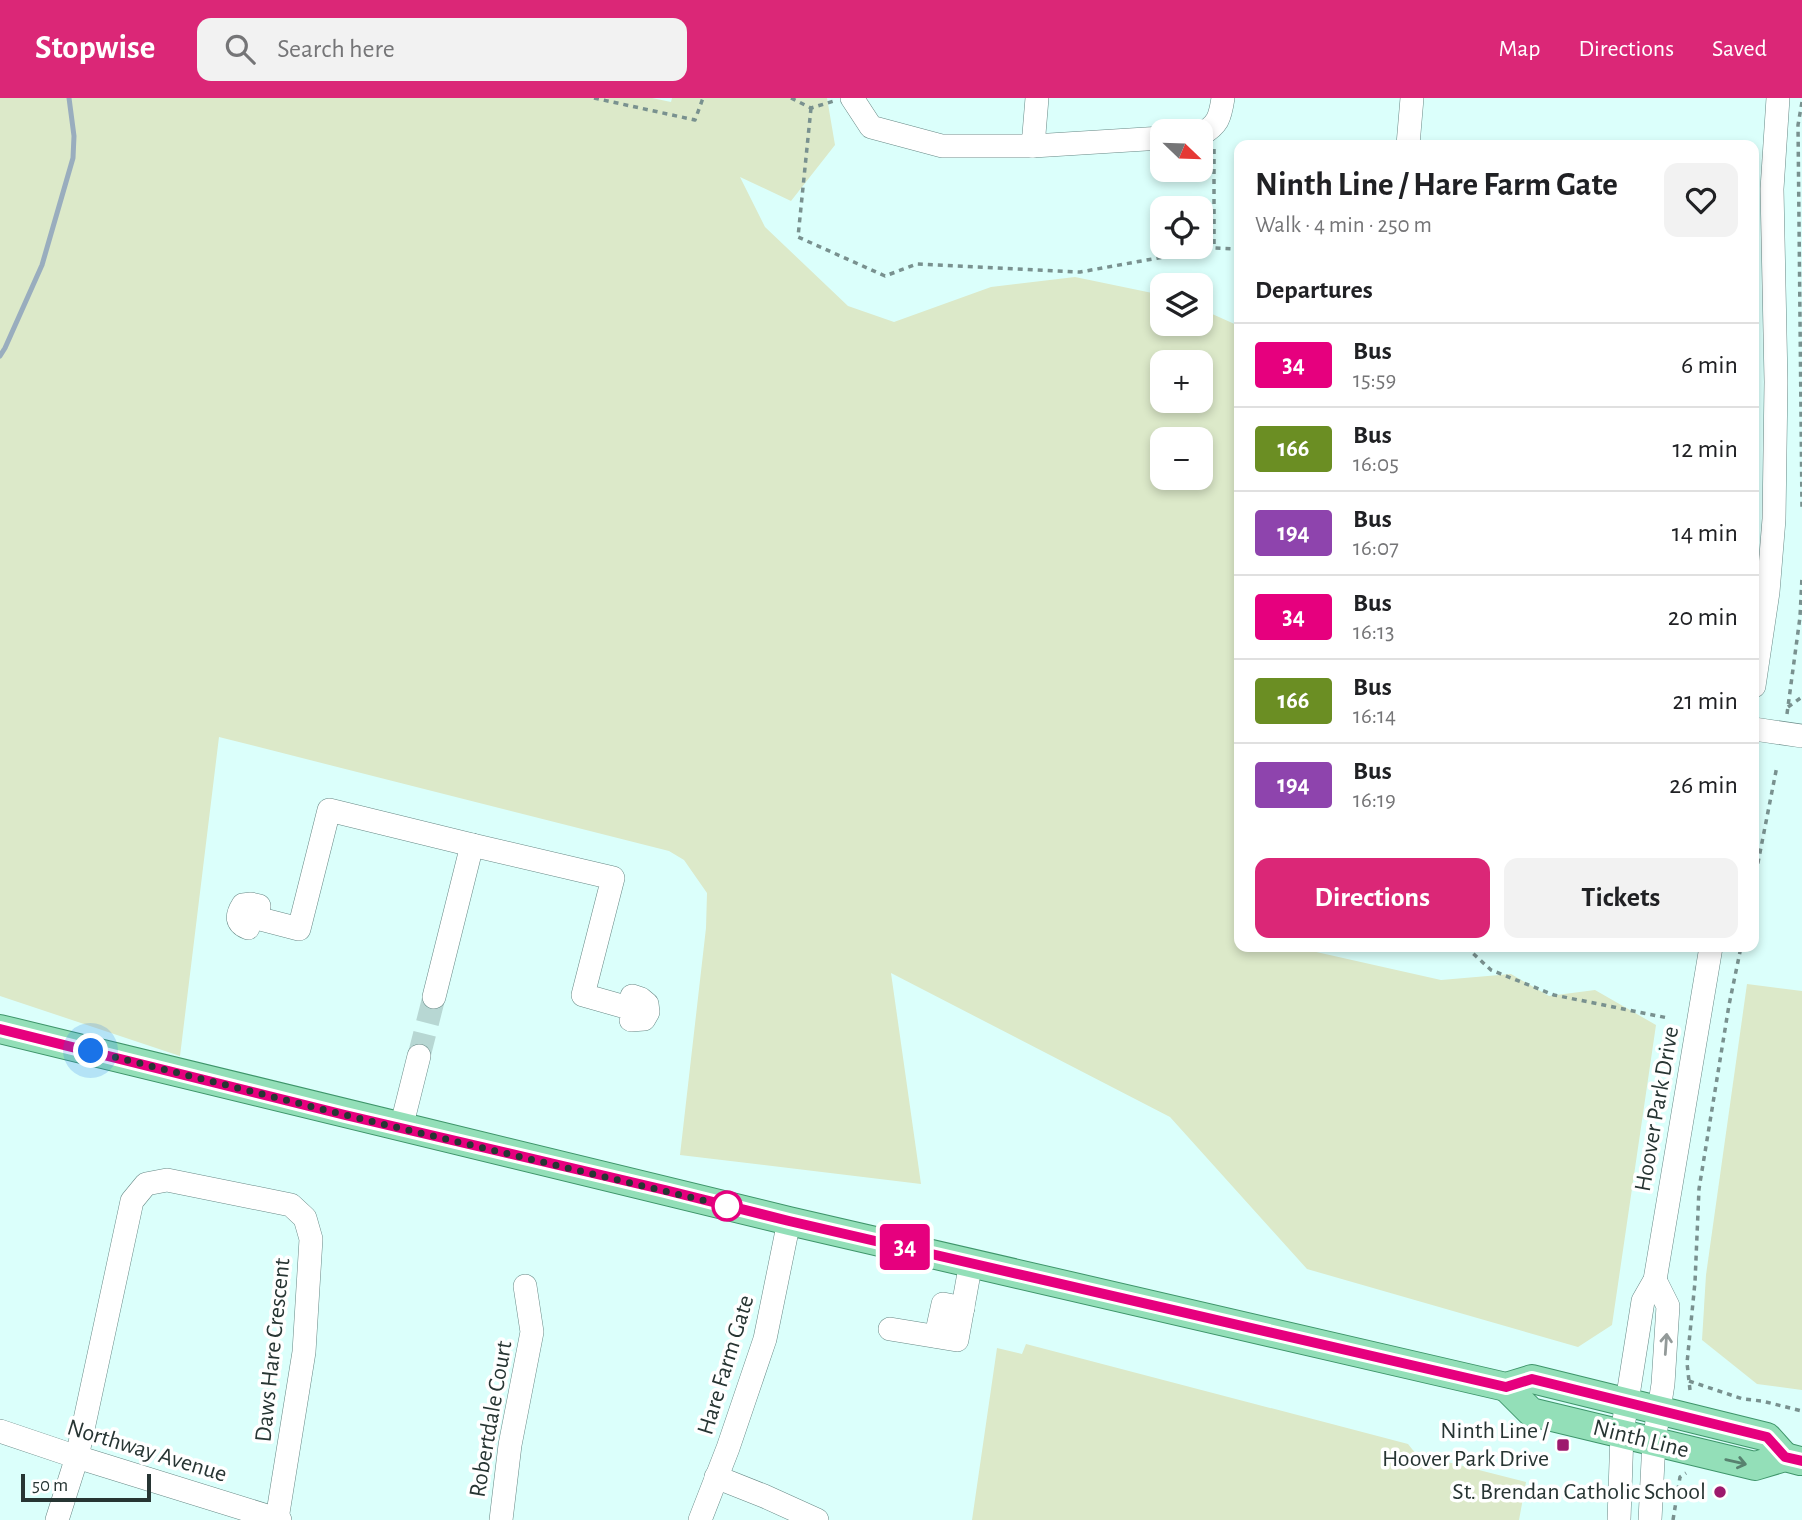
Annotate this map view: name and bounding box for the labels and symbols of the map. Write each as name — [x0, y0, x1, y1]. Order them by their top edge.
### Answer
north arrow — [1150, 119, 1213, 182]
street label: Hoover Park Drive — [1631, 1025, 1683, 1193]
your location — [73, 1033, 108, 1068]
unlabelled marker — [712, 1191, 742, 1221]
line badge: 34 — [874, 1224, 936, 1270]
street label: Daws Hare Crescent — [251, 1256, 295, 1443]
street label: Hare Farm Gate — [693, 1292, 759, 1438]
one-way arrow — [1660, 1333, 1673, 1356]
street label: Robertdale Court — [465, 1339, 517, 1499]
street label: Northway Avenue — [64, 1415, 230, 1487]
street label: Ninth Line — [1591, 1416, 1691, 1462]
place label: Ninth Line / Hoover Park Drive — [1382, 1419, 1549, 1471]
marker: Ninth Line / Hoover Park Drive — [1555, 1437, 1571, 1453]
one-way arrow — [1724, 1456, 1747, 1469]
scale bar — [21, 1471, 150, 1503]
place label: St. Brendan Catholic School — [1452, 1480, 1706, 1504]
marker: St. Brendan Catholic School — [1712, 1484, 1728, 1500]

